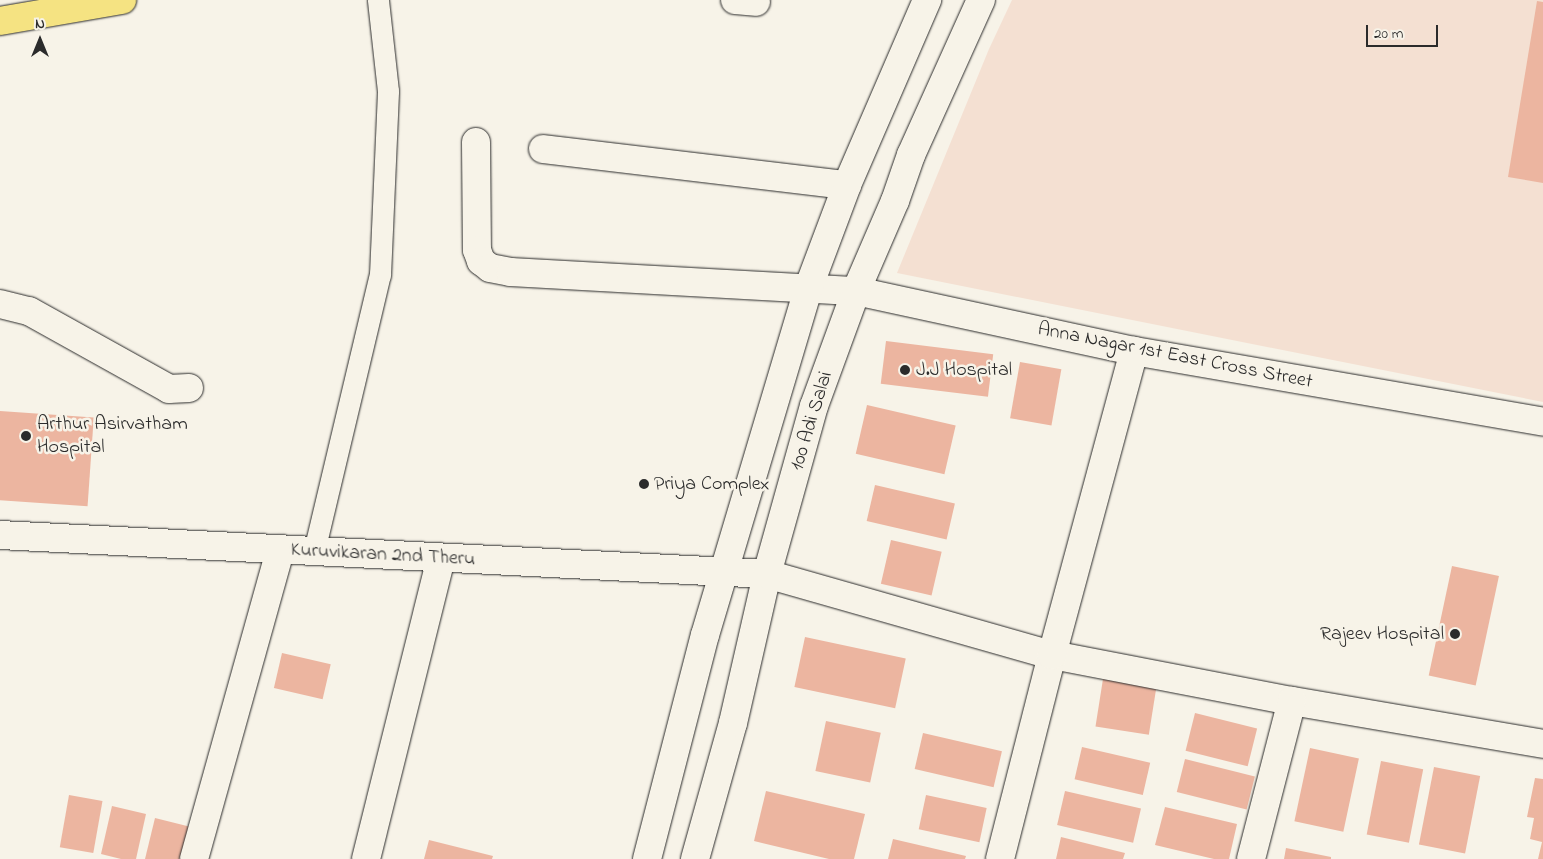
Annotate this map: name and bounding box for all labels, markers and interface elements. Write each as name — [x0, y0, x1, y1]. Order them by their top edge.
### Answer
text: N — [35, 14, 45, 35]
north arrow — [15, 15, 65, 65]
scale bar — [1368, 15, 1440, 47]
text: 20 m — [1374, 23, 1403, 45]
street label: Anna Nagar 1st East Cross Street — [1035, 318, 1315, 394]
place label: J.J Hospital — [916, 358, 1012, 382]
marker: J.J Hospital — [898, 363, 912, 377]
street label: 100 Adi Salai — [786, 369, 838, 473]
place label: Arthur Asirvatham Hospital — [37, 412, 188, 459]
marker: Arthur Asirvatham Hospital — [19, 429, 33, 443]
place label: Priya Complex — [654, 472, 770, 496]
marker: Priya Complex — [638, 478, 650, 490]
street label: Kuruvikaran 2nd Theru — [290, 538, 476, 572]
place label: Rajeev Hospital — [1320, 622, 1444, 646]
marker: Rajeev Hospital — [1448, 627, 1462, 641]

